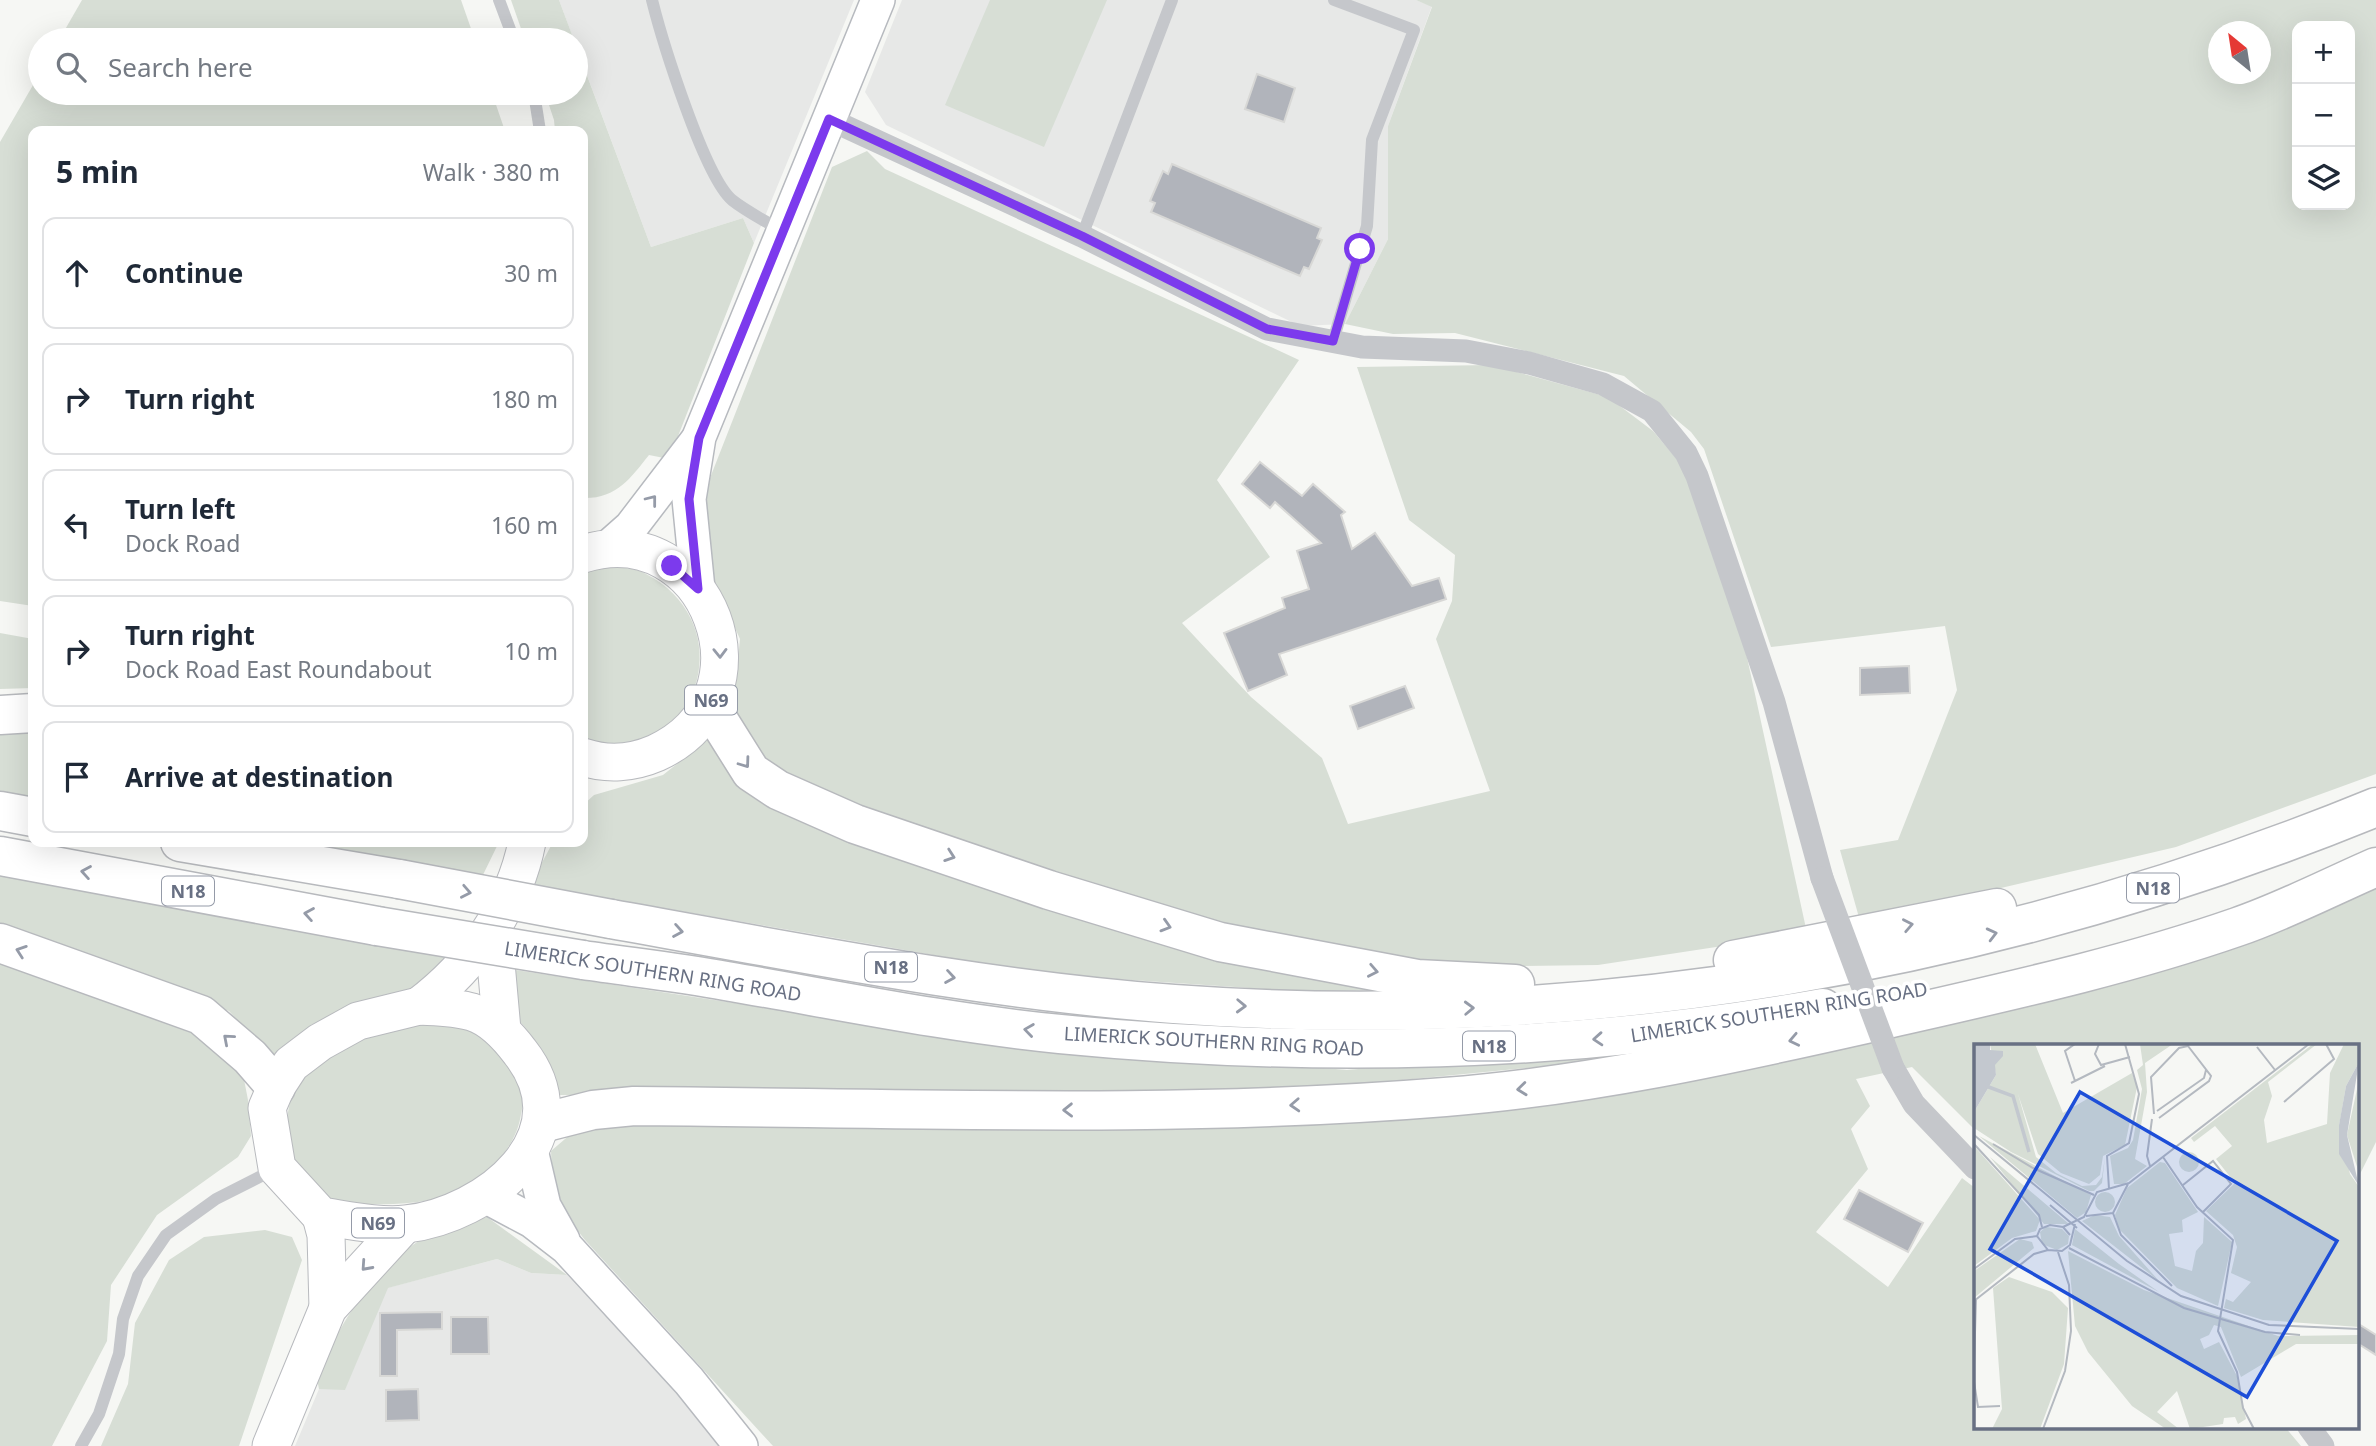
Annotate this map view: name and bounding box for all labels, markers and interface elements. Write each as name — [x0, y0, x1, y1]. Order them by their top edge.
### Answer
north arrow — [2208, 21, 2271, 84]
map controls — [2292, 21, 2355, 210]
button: + — [2292, 21, 2355, 84]
search box — [28, 28, 588, 105]
icon: search — [52, 48, 90, 86]
text: Search here — [108, 49, 253, 85]
button: − — [2292, 84, 2355, 147]
button: layers — [2292, 147, 2355, 210]
text: 5 min — [56, 151, 139, 192]
text: Walk · 380 m — [423, 156, 560, 188]
route start — [1344, 233, 1375, 264]
icon: ahead — [58, 254, 96, 292]
text: Continue — [125, 255, 243, 291]
text: 30 m — [504, 257, 558, 289]
icon: right — [58, 380, 96, 418]
text: Turn right — [125, 381, 255, 417]
text: 180 m — [491, 383, 558, 415]
text: Turn left — [125, 491, 236, 527]
one-way arrow — [643, 496, 656, 508]
icon: left — [58, 506, 96, 544]
text: 160 m — [491, 509, 558, 541]
text: Dock Road — [125, 527, 240, 559]
route end — [656, 550, 687, 581]
text: Turn right — [125, 617, 255, 653]
icon: right — [58, 632, 96, 670]
text: 10 m — [504, 635, 558, 667]
one-way arrow — [712, 648, 728, 658]
text: Dock Road East Roundabout — [125, 653, 432, 685]
road number: N69 — [685, 686, 737, 714]
one-way arrow — [737, 755, 749, 768]
icon: arrive — [58, 758, 96, 796]
text: Arrive at destination — [125, 759, 394, 795]
one-way arrow — [943, 848, 955, 862]
one-way arrow — [80, 865, 92, 880]
road number: N18 — [2127, 874, 2179, 903]
road number: N18 — [162, 876, 214, 906]
one-way arrow — [460, 883, 472, 898]
one-way arrow — [303, 907, 315, 922]
one-way arrow — [1160, 917, 1172, 932]
one-way arrow — [1902, 919, 1914, 934]
one-way arrow — [672, 923, 684, 938]
one-way arrow — [1986, 928, 1998, 942]
street label: LIMERICK SOUTHERN RING ROAD — [503, 935, 803, 1007]
one-way arrow — [15, 945, 27, 959]
road number: N18 — [865, 952, 917, 982]
one-way arrow — [1367, 962, 1379, 977]
one-way arrow — [944, 969, 956, 984]
street label: LIMERICK SOUTHERN RING ROAD — [1629, 976, 1929, 1048]
one-way arrow — [1236, 999, 1247, 1014]
one-way arrow — [1464, 1000, 1474, 1016]
street label: LIMERICK SOUTHERN RING ROAD — [1063, 1020, 1365, 1062]
one-way arrow — [1023, 1023, 1034, 1038]
road number: N18 — [1463, 1031, 1515, 1060]
one-way arrow — [1592, 1031, 1603, 1046]
one-way arrow — [1788, 1032, 1800, 1046]
one-way arrow — [224, 1034, 236, 1047]
inset map — [1974, 1044, 2358, 1428]
one-way arrow — [1516, 1081, 1528, 1096]
one-way arrow — [1290, 1097, 1301, 1112]
one-way arrow — [1062, 1102, 1073, 1117]
road number: N69 — [352, 1208, 404, 1238]
one-way arrow — [362, 1258, 375, 1271]

